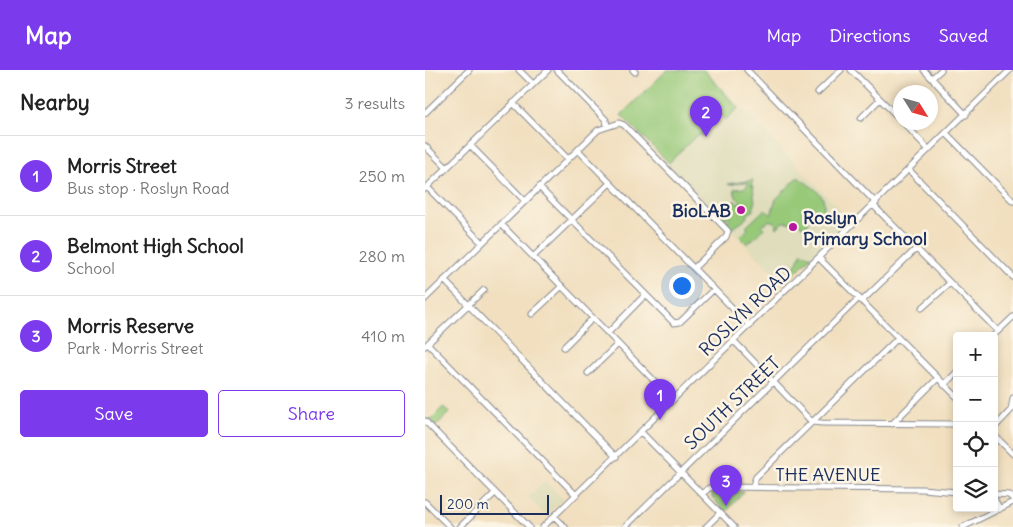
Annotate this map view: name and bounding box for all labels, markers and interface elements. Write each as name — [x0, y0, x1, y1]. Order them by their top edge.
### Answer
text: Map — [25, 20, 72, 50]
text: Map — [766, 24, 801, 47]
text: Directions — [829, 24, 911, 47]
text: Saved — [939, 24, 988, 47]
north arrow — [893, 85, 938, 130]
text: Nearby — [20, 89, 90, 116]
text: 3 results — [345, 93, 405, 113]
pin: 2 — [690, 96, 722, 137]
text: Morris Street — [67, 154, 177, 178]
text: 1 — [33, 166, 39, 186]
text: 250 m — [359, 166, 405, 186]
text: Bus stop · Roslyn Road — [67, 178, 229, 198]
place label: BioLAB — [672, 199, 731, 222]
marker: BioLAB — [735, 204, 747, 216]
place label: Roslyn Primary School — [803, 206, 927, 250]
marker: Roslyn Primary School — [787, 221, 799, 233]
text: Belmont High School — [67, 234, 244, 258]
text: 2 — [32, 246, 40, 266]
text: 280 m — [359, 246, 405, 266]
text: School — [67, 258, 115, 278]
street label: ROSLYN ROAD — [694, 261, 796, 361]
your location — [669, 273, 695, 299]
text: Morris Reserve — [67, 314, 194, 338]
text: 3 — [31, 326, 41, 346]
text: 410 m — [361, 326, 405, 346]
map controls — [953, 332, 998, 512]
button: + — [953, 332, 998, 377]
text: Park · Morris Street — [67, 338, 204, 358]
street label: SOUTH STREET — [679, 352, 785, 454]
button: − — [953, 377, 998, 422]
pin: 1 — [644, 379, 676, 420]
button: Save — [20, 390, 208, 437]
button: Share — [218, 390, 405, 437]
button: locate — [953, 422, 998, 467]
street label: THE AVENUE — [775, 463, 881, 486]
pin: 3 — [710, 465, 742, 506]
button: layers — [953, 467, 998, 512]
scale bar — [440, 492, 549, 515]
text: 200 m — [447, 495, 489, 513]

